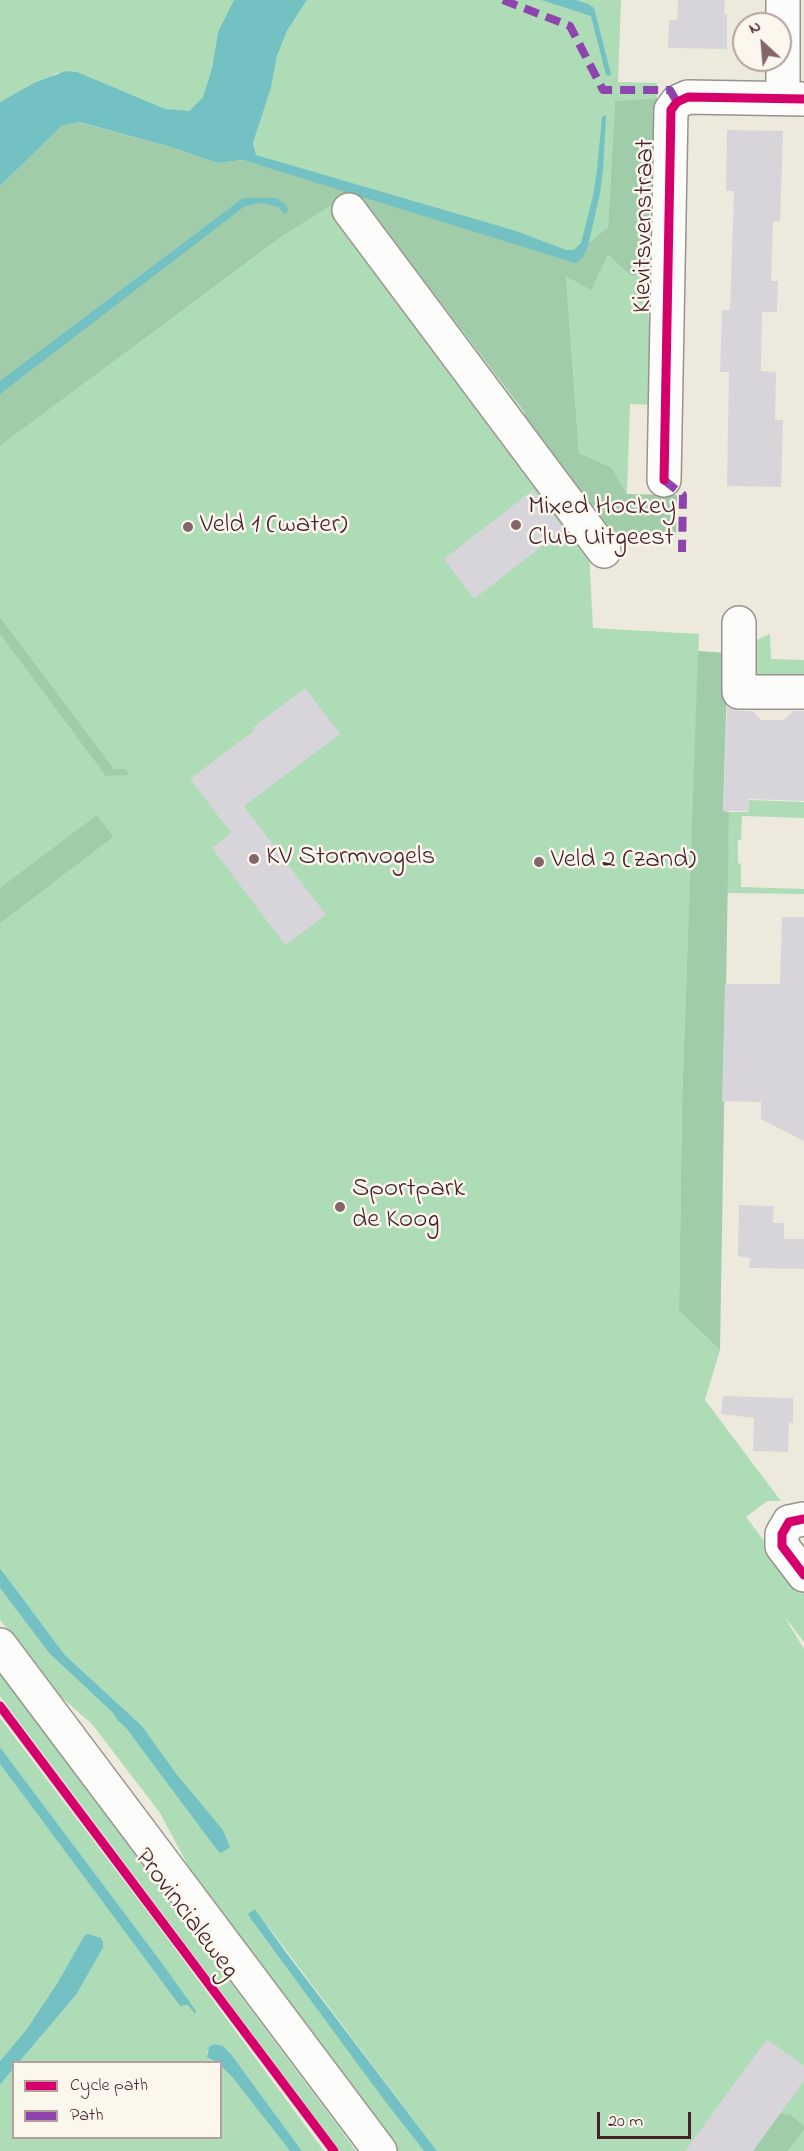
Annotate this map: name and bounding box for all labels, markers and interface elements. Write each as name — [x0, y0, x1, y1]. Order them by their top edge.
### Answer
north arrow — [732, 12, 792, 72]
text: N — [745, 14, 765, 41]
street label: Kievitsvenstraat — [628, 139, 664, 313]
place label: Mixed Hockey Club Uitgeest — [528, 493, 676, 556]
place label: Veld 1 (water) — [200, 511, 348, 543]
marker: Mixed Hockey Club Uitgeest — [509, 518, 523, 532]
marker: Veld 1 (water) — [181, 520, 195, 534]
place label: KV Stormvogels — [266, 843, 435, 875]
place label: Veld 2 (zand) — [551, 846, 696, 878]
marker: KV Stormvogels — [247, 852, 261, 866]
marker: Veld 2 (zand) — [532, 855, 546, 869]
place label: Sportpark de Koog — [352, 1175, 465, 1238]
marker: Sportpark de Koog — [333, 1200, 347, 1214]
street label: Provincialeweg — [125, 1843, 245, 1987]
legend — [12, 2061, 222, 2139]
text: Cycle path — [70, 2073, 148, 2099]
scale bar — [600, 2100, 694, 2138]
text: Path — [70, 2103, 104, 2129]
text: 20 m — [608, 2109, 643, 2135]

